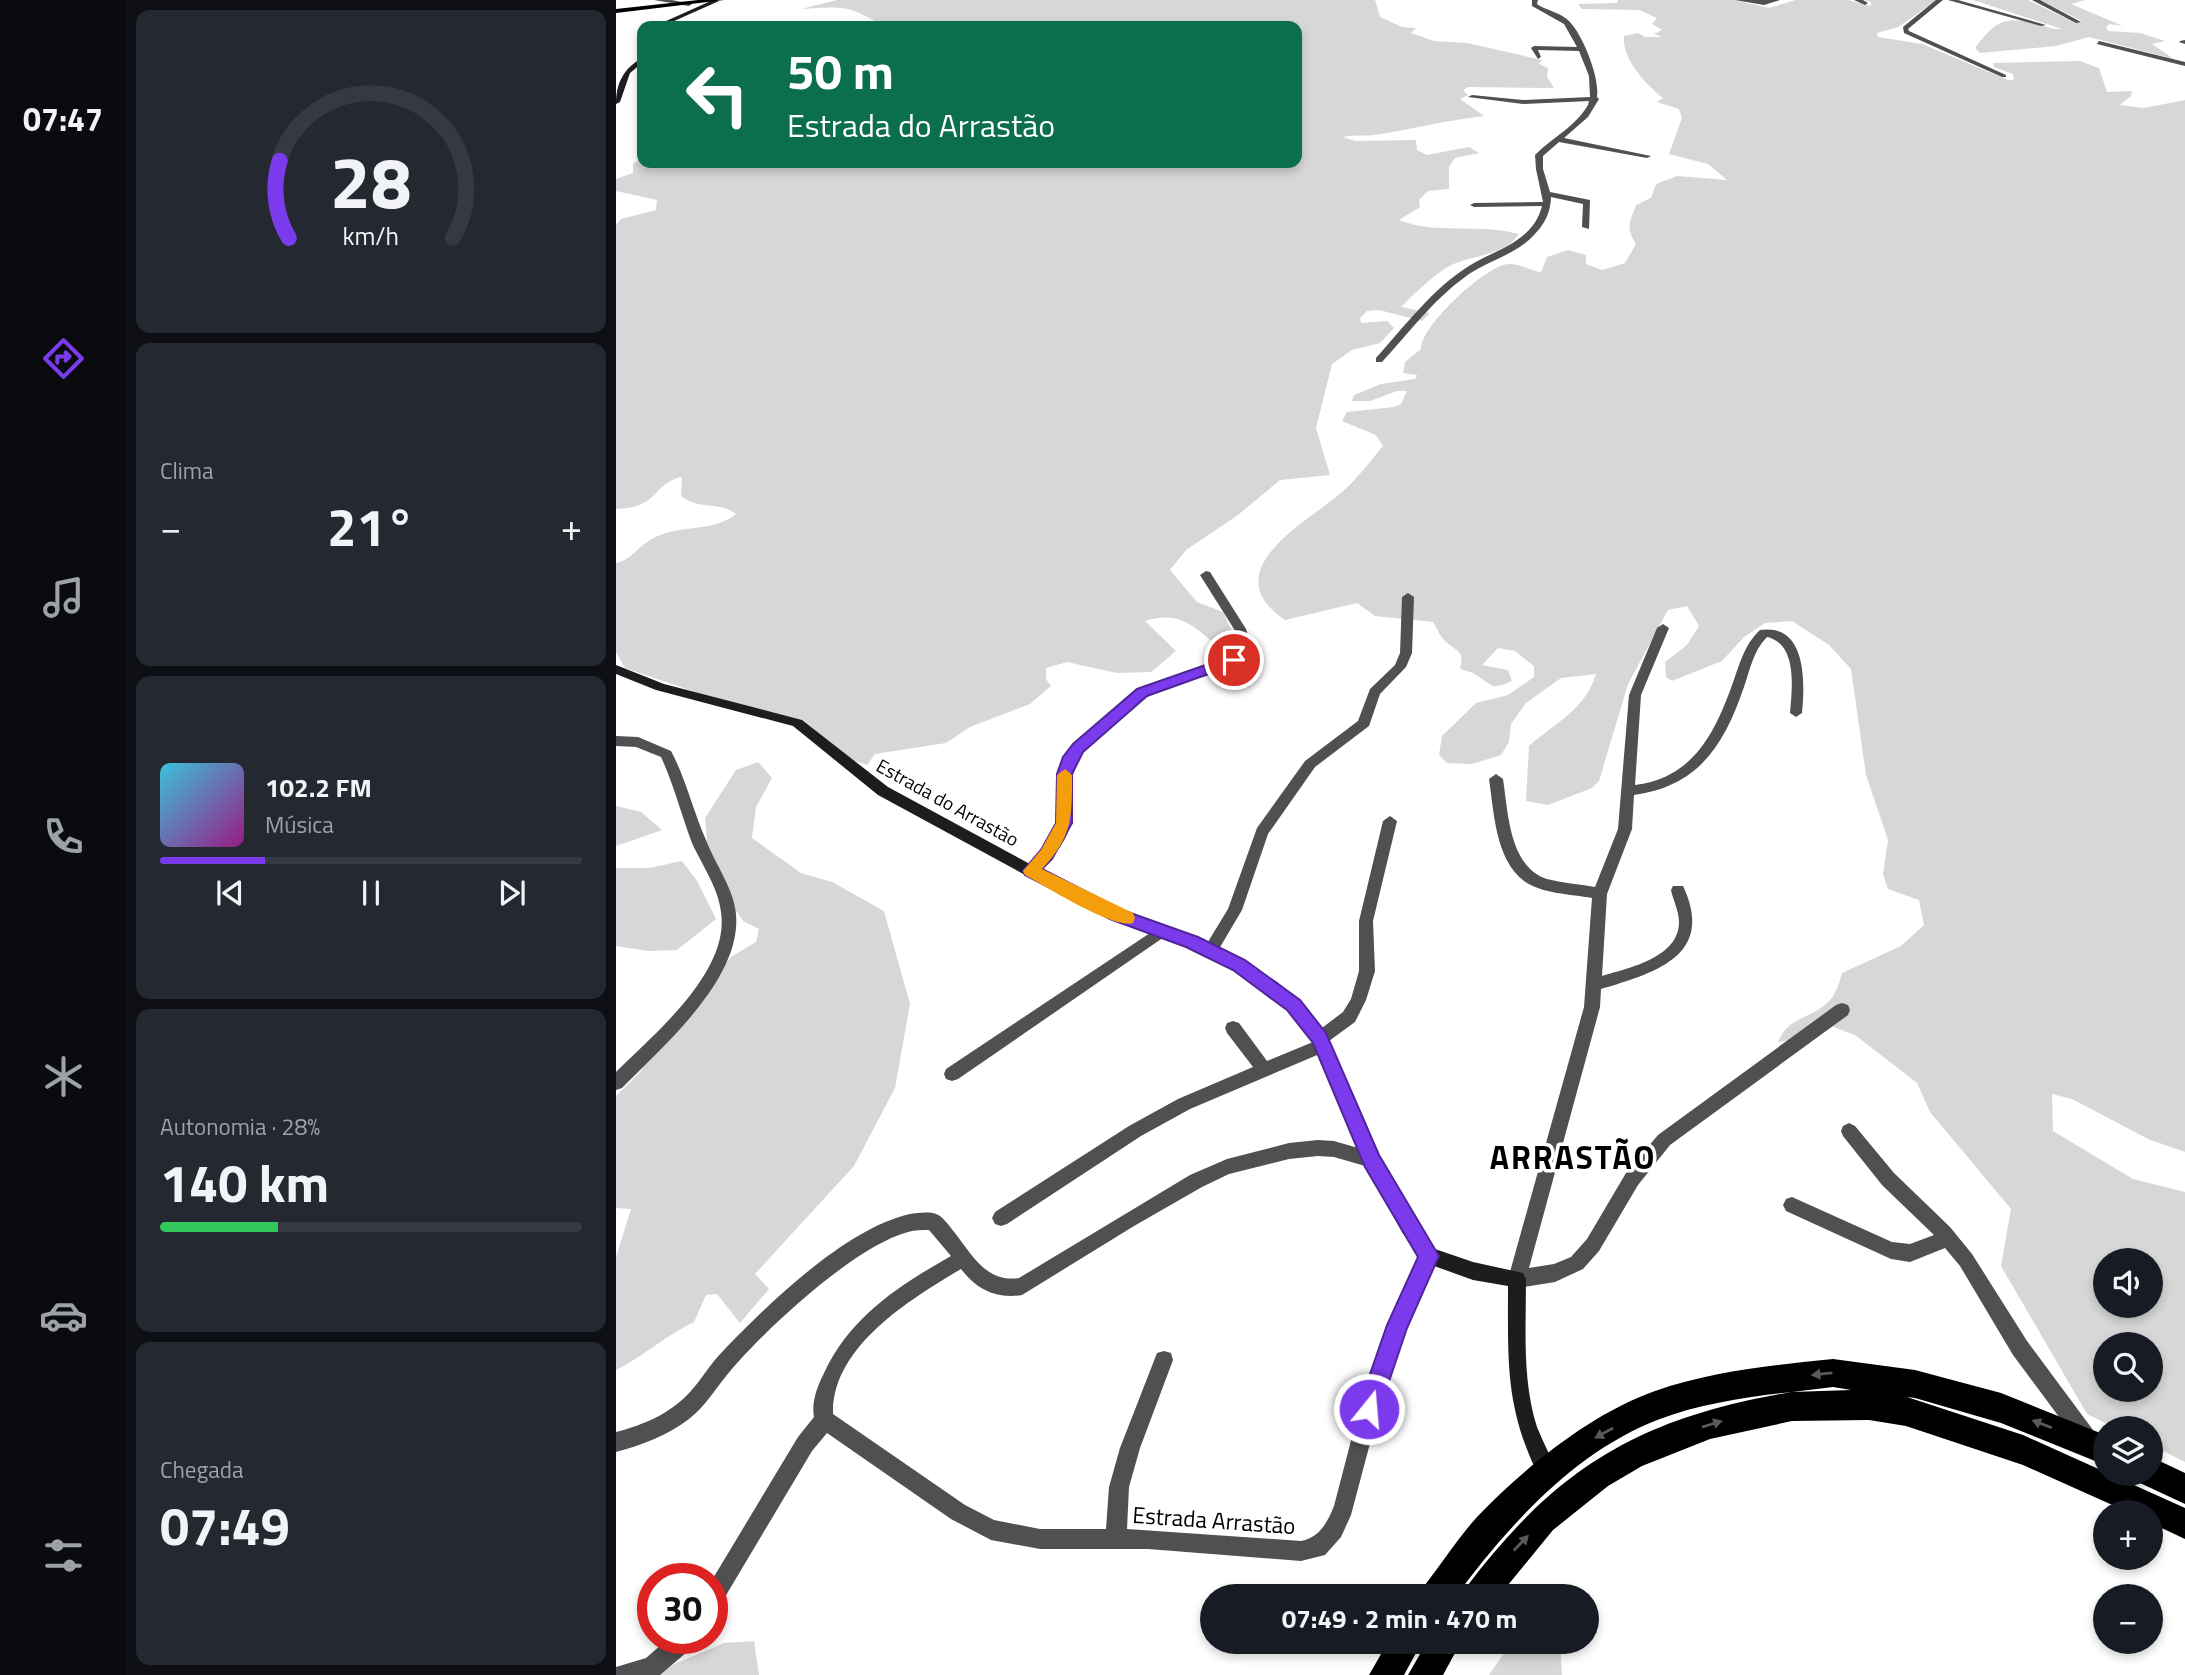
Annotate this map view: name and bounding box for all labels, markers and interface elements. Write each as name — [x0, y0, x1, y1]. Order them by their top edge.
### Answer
text: 50 m — [787, 33, 894, 108]
icon: left — [672, 49, 763, 140]
text: 07:47 — [23, 95, 103, 143]
text: Estrada do Arrastão — [787, 101, 1055, 149]
text: 28 — [330, 126, 412, 236]
text: km/h — [343, 216, 399, 254]
icon: directions — [39, 334, 88, 383]
text: Clima — [160, 453, 214, 488]
text: 21° — [327, 487, 415, 566]
text: − — [160, 498, 181, 556]
text: + — [561, 498, 582, 556]
icon: music — [39, 573, 88, 622]
pin — [1204, 630, 1264, 690]
icon: arrive — [1215, 641, 1253, 679]
street label: Estrada do Arrastão — [871, 751, 1025, 853]
text: 102.2 FM — [265, 768, 372, 807]
text: Música — [265, 807, 334, 842]
icon: phone — [39, 812, 88, 861]
icon: previous — [211, 874, 249, 912]
icon: pause — [352, 874, 390, 912]
icon: next — [493, 874, 531, 912]
icon: climate — [39, 1052, 88, 1101]
text: Autonomia · 28% — [160, 1109, 320, 1144]
district label: ARRASTÃO — [1490, 1133, 1656, 1181]
text: 140 km — [160, 1143, 329, 1222]
map controls — [2093, 1248, 2163, 1654]
button: sound — [2093, 1248, 2163, 1318]
icon: car — [39, 1291, 88, 1340]
button: search — [2093, 1332, 2163, 1402]
one-way arrow — [1811, 1369, 1833, 1380]
position arrow — [1332, 1372, 1406, 1446]
button: layers — [2093, 1416, 2163, 1486]
one-way arrow — [2032, 1418, 2053, 1429]
one-way arrow — [1701, 1419, 1722, 1429]
one-way arrow — [1595, 1427, 1614, 1439]
text: Chegada — [160, 1452, 244, 1487]
text: 07:49 — [160, 1486, 290, 1565]
street label: Estrada Arrastão — [1131, 1497, 1297, 1543]
button: + — [2093, 1500, 2163, 1570]
icon: filters — [39, 1531, 88, 1580]
one-way arrow — [1513, 1534, 1530, 1551]
speed limit sign: 30 — [637, 1563, 728, 1654]
button: − — [2093, 1584, 2163, 1654]
text: 07:49 · 2 min · 470 m — [1282, 1599, 1517, 1638]

